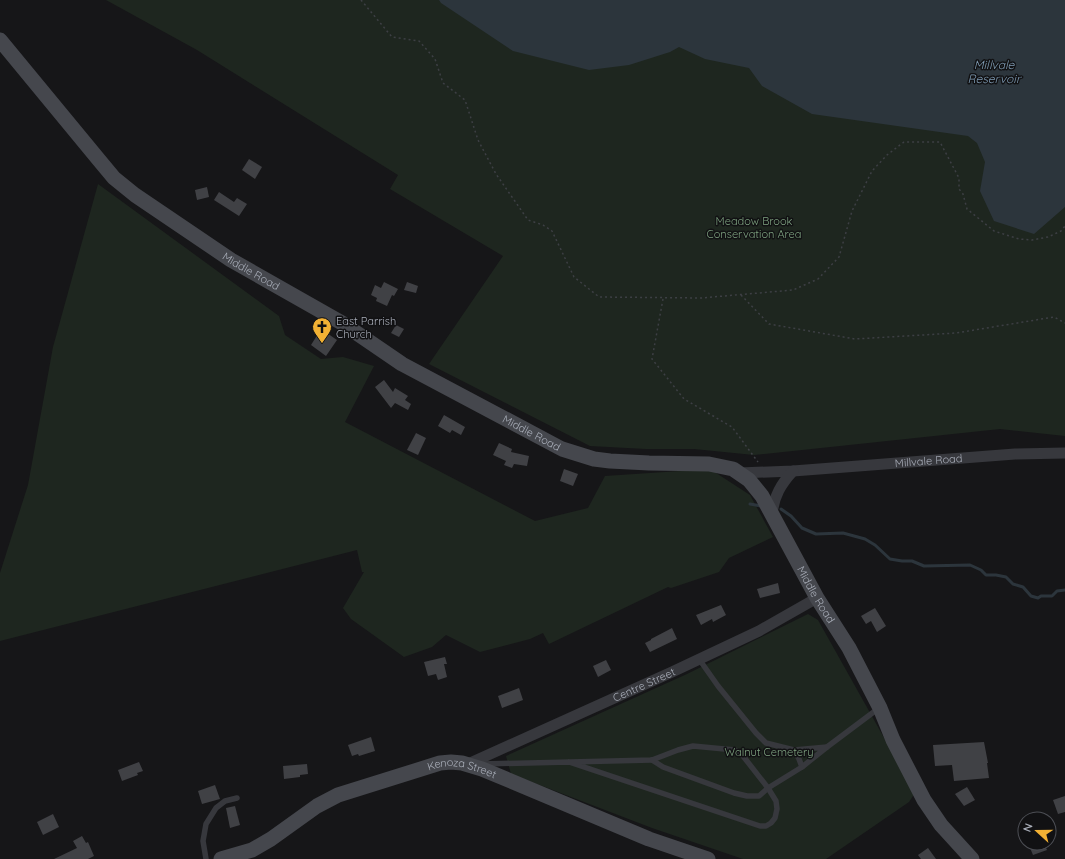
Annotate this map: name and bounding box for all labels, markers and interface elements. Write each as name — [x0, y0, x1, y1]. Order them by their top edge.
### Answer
water label: Millvale Reservoir — [967, 57, 1022, 86]
park label: Meadow Brook Conservation Area — [707, 214, 801, 241]
street label: Middle Road — [220, 249, 282, 293]
place label: East Parrish Church — [336, 314, 396, 341]
church icon: East Parrish Church — [311, 316, 333, 344]
street label: Middle Road — [500, 412, 563, 454]
street label: Millvale Road — [894, 451, 963, 470]
street label: Middle Road — [794, 563, 838, 626]
street label: Centre Street — [611, 664, 678, 705]
park label: Walnut Cemetery — [724, 745, 814, 759]
street label: Kenoza Street — [425, 755, 499, 781]
north arrow — [1017, 811, 1057, 851]
text: N — [1020, 821, 1036, 834]

